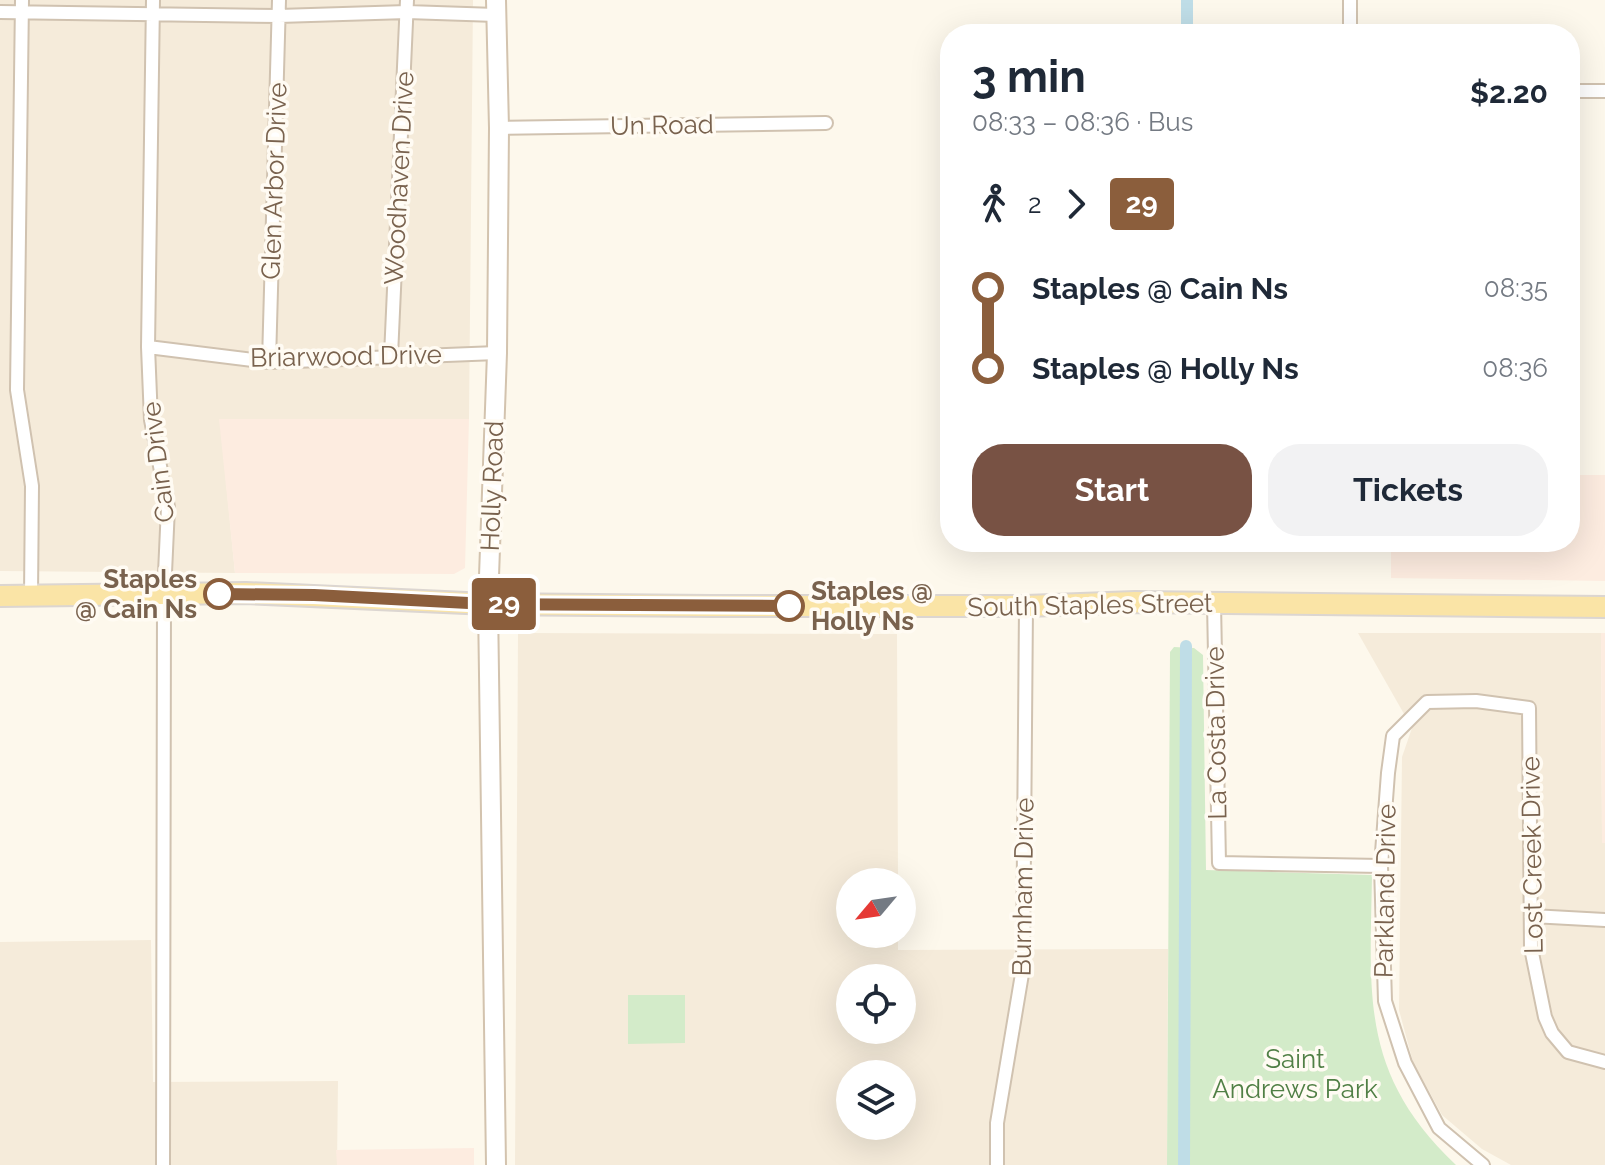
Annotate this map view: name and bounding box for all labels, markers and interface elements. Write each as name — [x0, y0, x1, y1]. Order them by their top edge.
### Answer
text: 3 min — [972, 51, 1086, 102]
street label: Woodhaven Drive — [378, 70, 420, 286]
text: $2.20 — [1470, 75, 1548, 110]
street label: Glen Arbor Drive — [256, 82, 292, 280]
text: 08:33 – 08:36 · Bus — [972, 107, 1193, 137]
street label: Un Road — [610, 109, 714, 141]
icon: walk — [972, 182, 1016, 226]
icon: forward — [1054, 182, 1098, 226]
text: 29 — [1126, 187, 1158, 220]
text: 2 — [1028, 189, 1042, 219]
text: Staples @ Cain Ns — [1032, 271, 1288, 306]
text: 08:35 — [1484, 273, 1548, 303]
street label: Briarwood Drive — [250, 339, 442, 373]
text: Staples @ Holly Ns — [1032, 351, 1299, 386]
text: 08:36 — [1482, 353, 1548, 383]
street label: Cain Drive — [136, 400, 180, 524]
street label: Holly Road — [475, 420, 509, 552]
button: Start — [972, 444, 1252, 536]
button: Tickets — [1268, 444, 1548, 536]
place label: Staples @ Cain Ns — [75, 564, 197, 624]
place label: Staples @ Holly Ns — [811, 576, 933, 636]
line badge: 29 — [468, 578, 540, 630]
marker: Staples @ Cain Ns — [204, 579, 234, 609]
text: 29 — [488, 587, 520, 620]
street label: South Staples Street — [967, 588, 1213, 622]
marker: Staples @ Holly Ns — [774, 591, 804, 621]
street label: La Costa Drive — [1199, 646, 1233, 820]
street label: Lost Creek Drive — [1515, 756, 1549, 954]
street label: Burnham Drive — [1006, 797, 1040, 977]
street label: Parkland Drive — [1368, 804, 1402, 978]
north arrow — [836, 868, 916, 948]
map controls — [836, 868, 916, 1140]
button: locate — [836, 964, 916, 1044]
park label: Saint Andrews Park — [1212, 1044, 1378, 1104]
button: layers — [836, 1060, 916, 1140]

